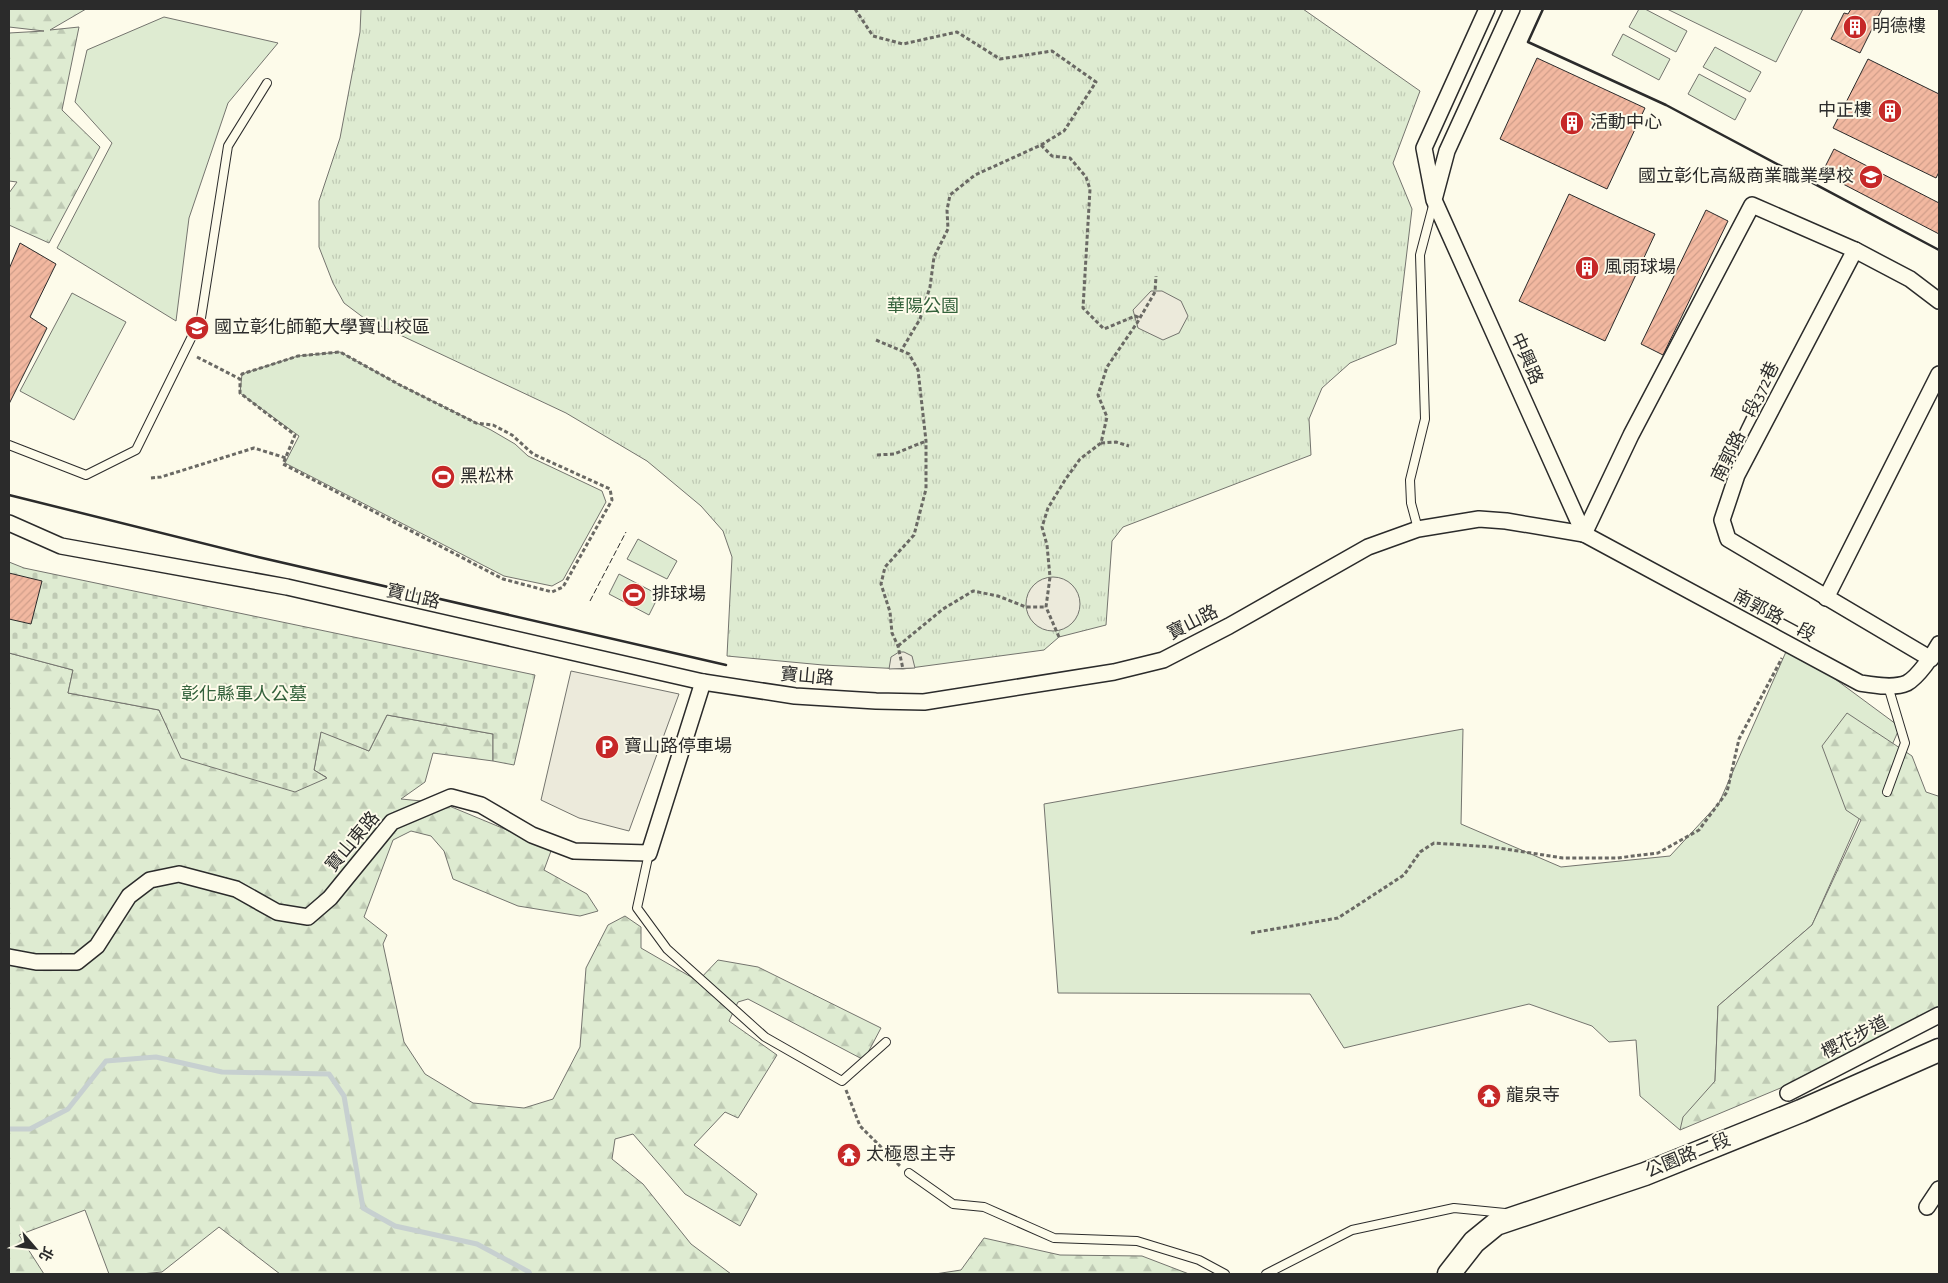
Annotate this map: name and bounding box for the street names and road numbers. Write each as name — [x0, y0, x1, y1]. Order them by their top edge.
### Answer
street label: 中興路 — [1507, 330, 1547, 387]
street label: 南郭路一段372巷 — [1707, 358, 1783, 485]
street label: 寶山路 — [385, 580, 442, 612]
street label: 南郭路一段 — [1730, 585, 1819, 645]
street label: 寶山路 — [1164, 601, 1221, 643]
street label: 寶山路 — [779, 664, 835, 688]
street label: 寶山東路 — [321, 807, 383, 875]
street label: 櫻花步道 — [1818, 1012, 1891, 1062]
street label: 公園路二段 — [1642, 1129, 1733, 1181]

